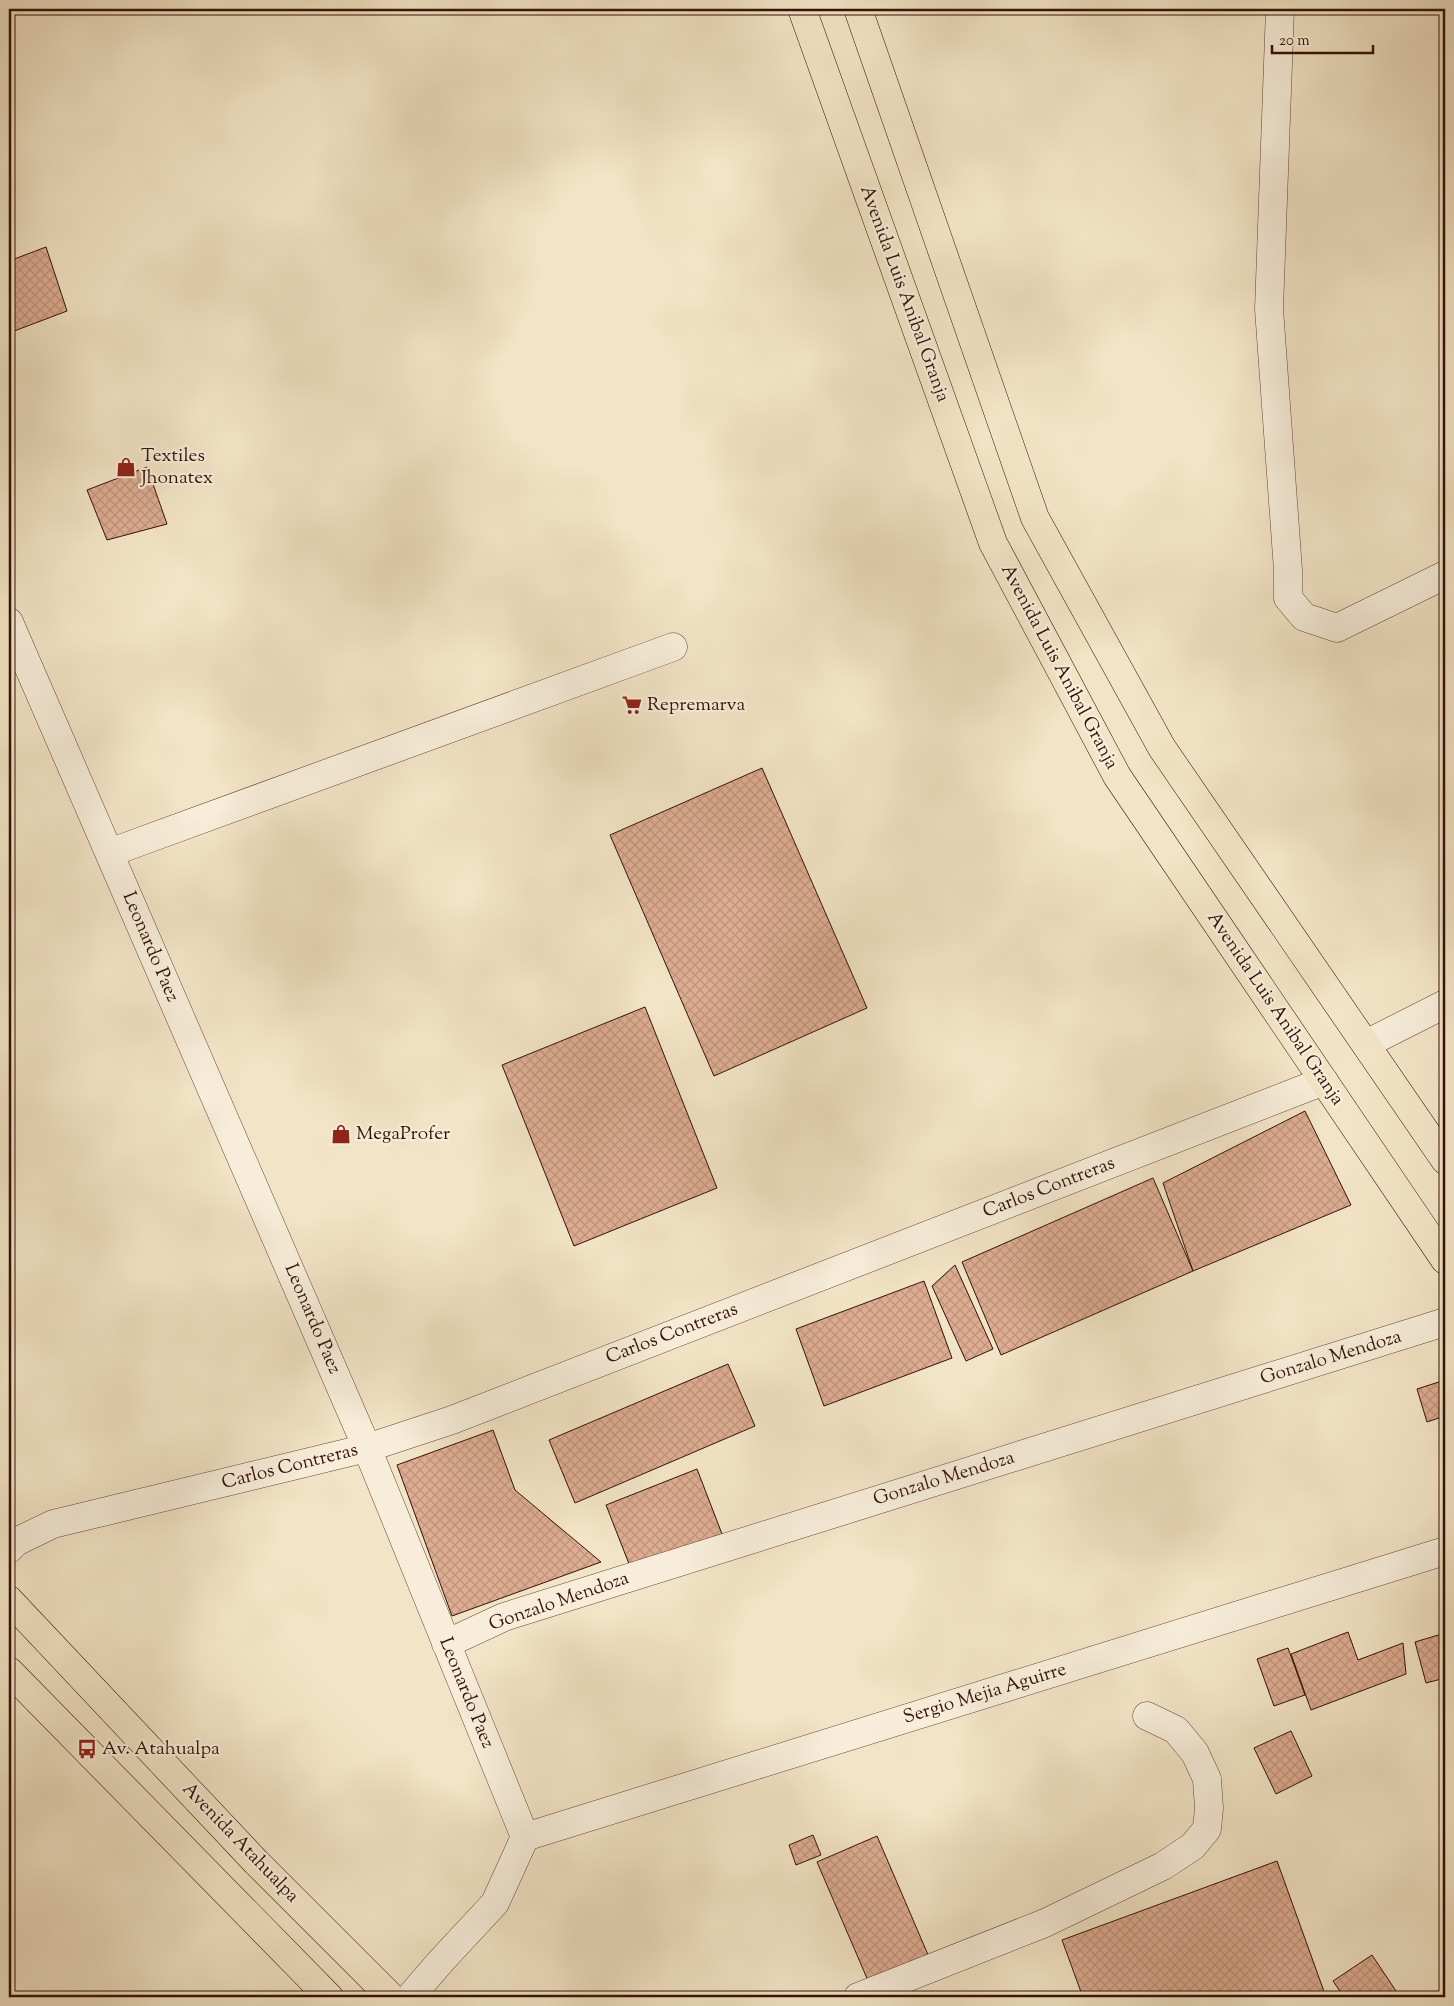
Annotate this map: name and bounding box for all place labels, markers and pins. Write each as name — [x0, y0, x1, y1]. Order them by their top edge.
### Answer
place label: Textiles Jhonatex — [140, 443, 213, 492]
shop icon: Textiles Jhonatex — [115, 456, 137, 478]
place label: Repremarva — [647, 692, 746, 719]
supermarket icon: Repremarva — [621, 694, 643, 716]
place label: MegaProfer — [356, 1121, 450, 1148]
shop icon: MegaProfer — [330, 1123, 352, 1145]
place label: Av. Atahualpa — [102, 1736, 220, 1763]
bus stop icon: Av. Atahualpa — [76, 1738, 98, 1760]

